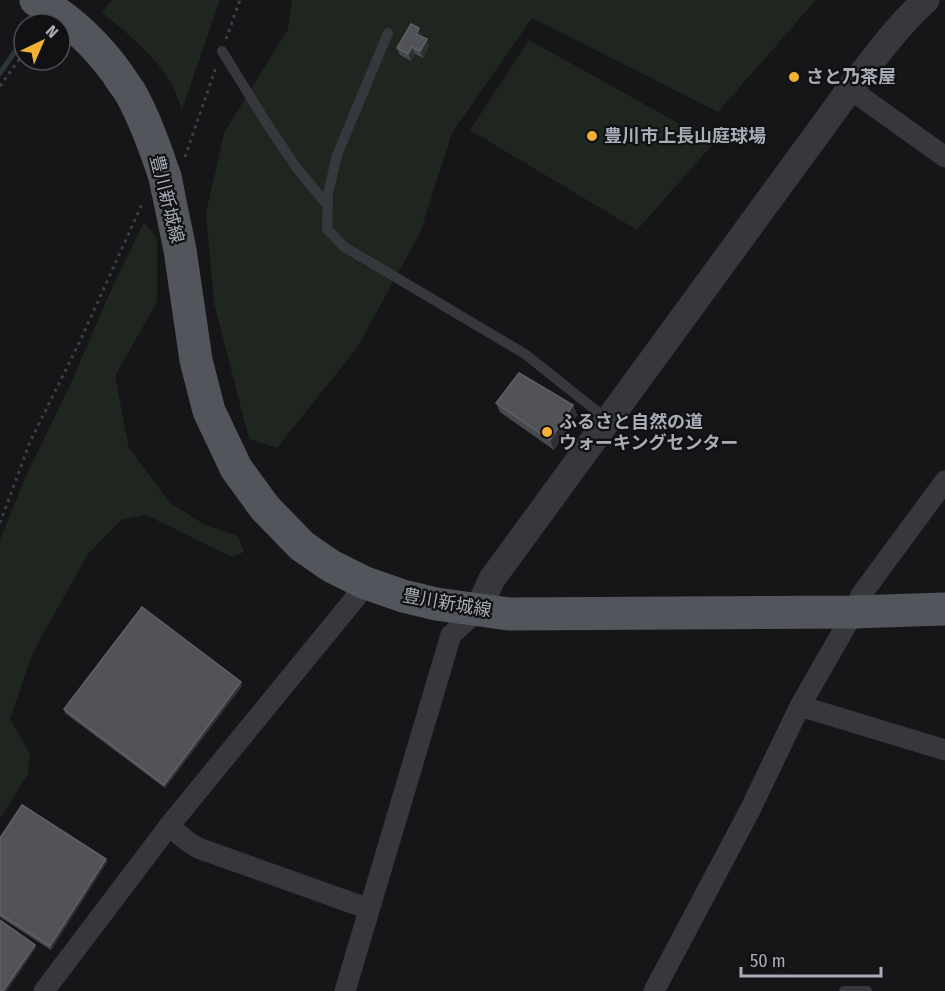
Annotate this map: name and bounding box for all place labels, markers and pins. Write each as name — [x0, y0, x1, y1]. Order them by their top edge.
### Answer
place label: さと乃茶屋 — [806, 66, 896, 88]
marker: さと乃茶屋 — [787, 70, 801, 84]
place label: 豊川市上長山庭球場 — [604, 125, 766, 147]
marker: 豊川市上長山庭球場 — [585, 129, 599, 143]
place label: ふるさと自然の道 ウォーキングセンター — [559, 411, 738, 454]
marker: ふるさと自然の道 ウォーキングセンター — [540, 425, 554, 439]

